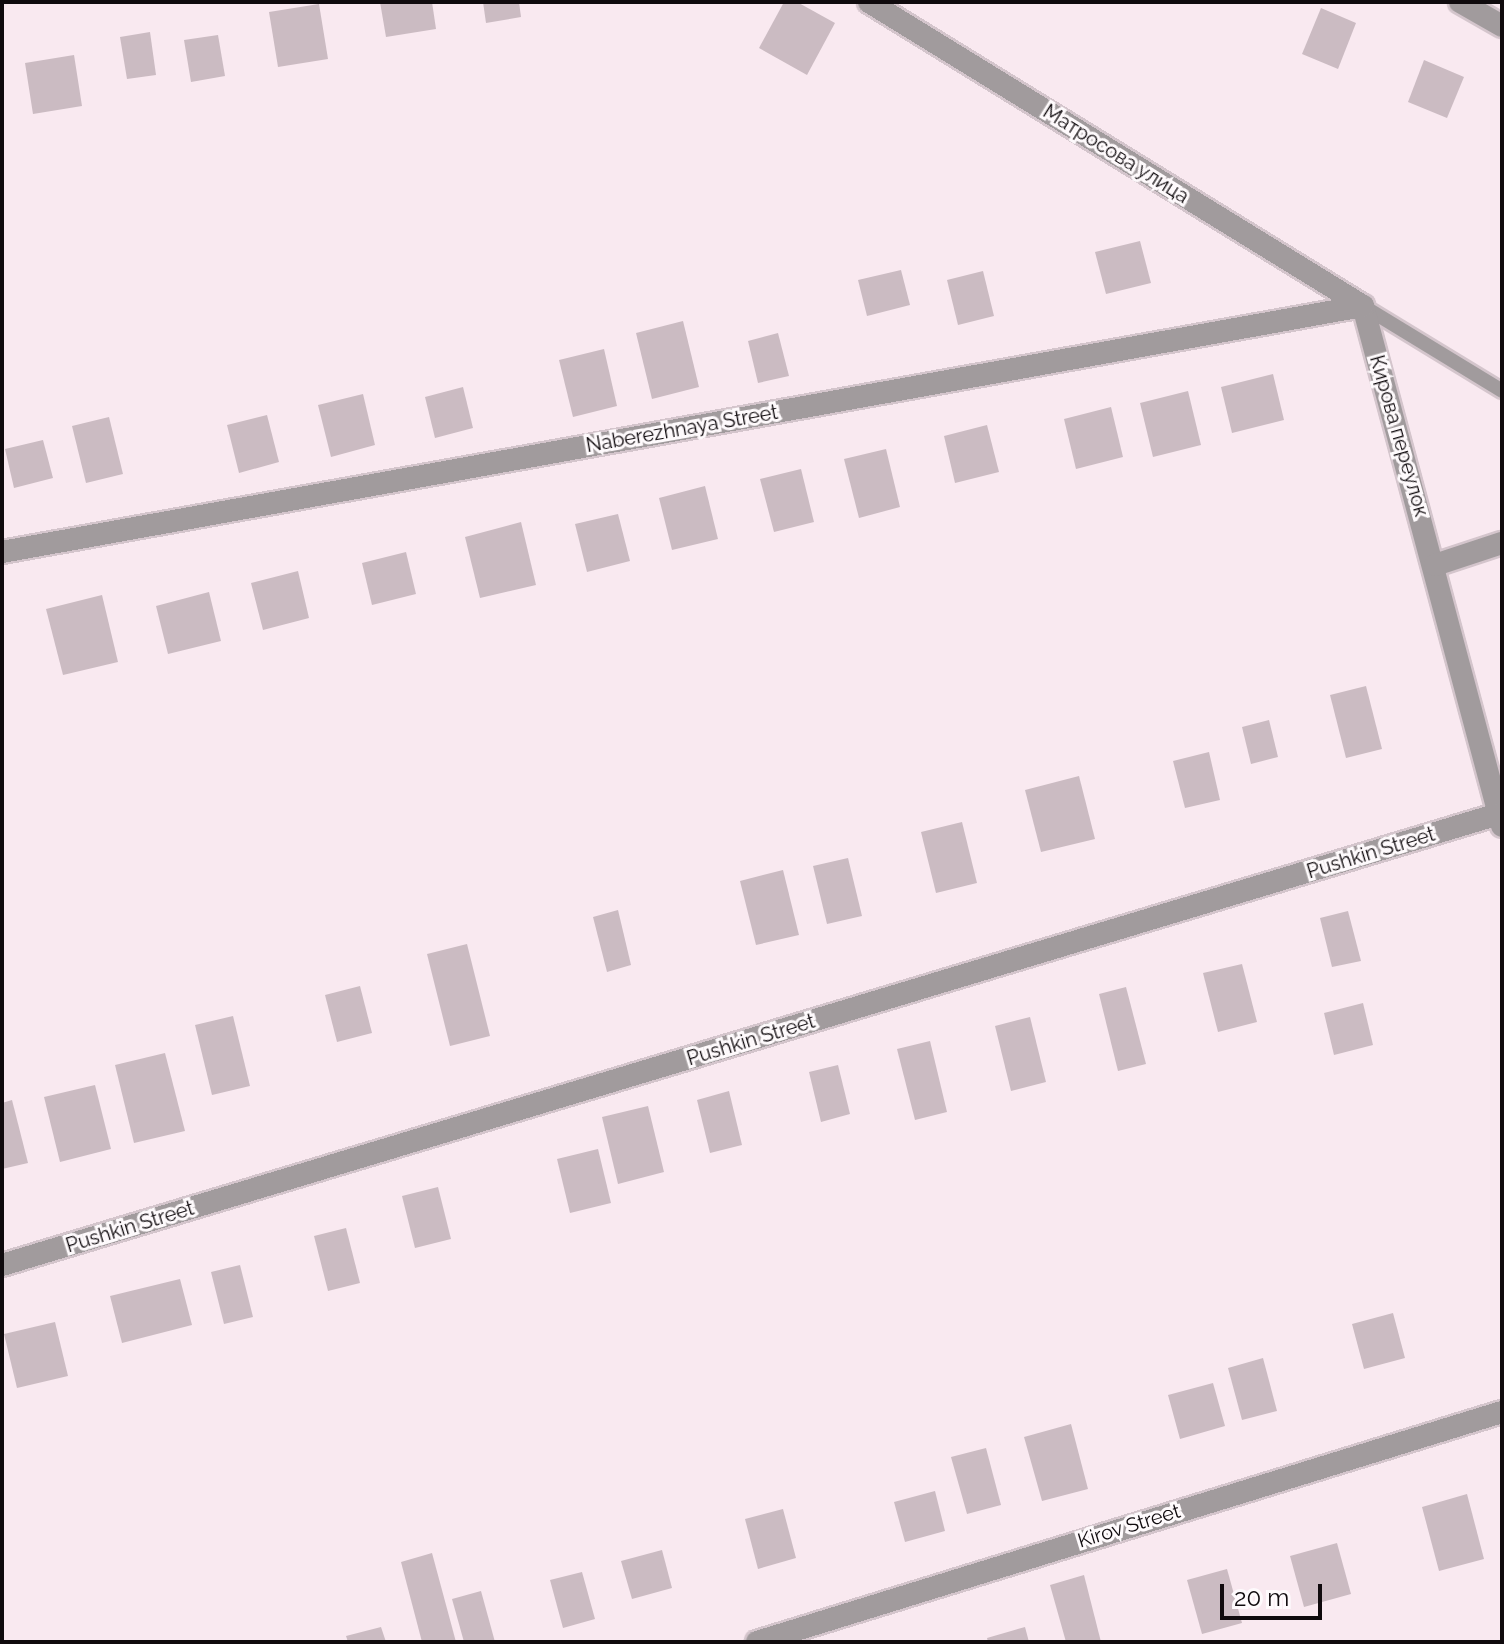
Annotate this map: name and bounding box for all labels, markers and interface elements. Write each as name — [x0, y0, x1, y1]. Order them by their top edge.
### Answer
street label: Матросова улица — [1038, 99, 1194, 209]
street label: Кирова переулок — [1364, 352, 1434, 520]
street label: Naberezhnaya Street — [584, 400, 780, 458]
street label: Pushkin Street — [1304, 822, 1438, 884]
street label: Pushkin Street — [684, 1009, 818, 1071]
street label: Pushkin Street — [63, 1196, 197, 1258]
street label: Kirov Street — [1074, 1499, 1184, 1553]
scale bar — [1224, 1568, 1326, 1618]
text: 20 m — [1234, 1583, 1289, 1612]

